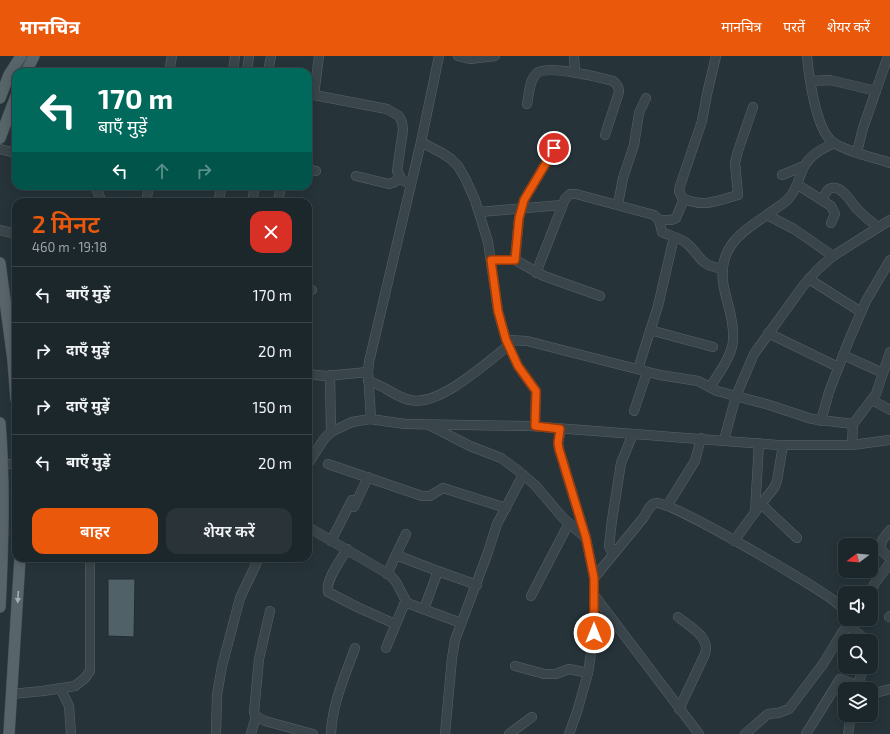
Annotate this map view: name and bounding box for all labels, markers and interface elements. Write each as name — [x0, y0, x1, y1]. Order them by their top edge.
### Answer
text: मानचित्र — [20, 15, 80, 38]
text: मानचित्र — [721, 18, 761, 35]
text: परतें — [783, 18, 805, 35]
text: शेयर करें — [827, 18, 870, 35]
text: 170 m — [98, 81, 173, 115]
icon: left — [32, 84, 84, 136]
text: बाएँ मुड़ें — [98, 115, 147, 137]
pin — [537, 131, 571, 165]
icon: arrive — [543, 137, 565, 159]
icon: left — [109, 160, 131, 182]
icon: ahead — [151, 160, 173, 182]
icon: right — [193, 160, 215, 182]
text: 2 मिनट — [32, 209, 100, 238]
button: close — [250, 211, 292, 253]
text: 460 m · 19:18 — [32, 239, 107, 255]
icon: left — [32, 284, 54, 306]
text: बाएँ मुड़ें — [66, 284, 110, 302]
text: 170 m — [253, 286, 292, 304]
icon: right — [32, 340, 54, 362]
text: दाएँ मुड़ें — [66, 340, 110, 358]
text: 20 m — [258, 342, 292, 360]
icon: right — [32, 396, 54, 418]
text: दाएँ मुड़ें — [66, 396, 110, 414]
text: 150 m — [252, 398, 292, 416]
icon: left — [32, 452, 54, 474]
text: बाएँ मुड़ें — [66, 452, 110, 470]
text: 20 m — [258, 454, 292, 472]
button: बाहर — [32, 508, 158, 554]
button: शेयर करें — [166, 508, 292, 554]
north arrow — [838, 538, 878, 578]
map controls — [838, 538, 878, 722]
button: sound — [838, 586, 878, 626]
one-way arrow — [15, 591, 22, 603]
position arrow — [573, 612, 615, 654]
button: search — [838, 634, 878, 674]
button: layers — [838, 682, 878, 722]

